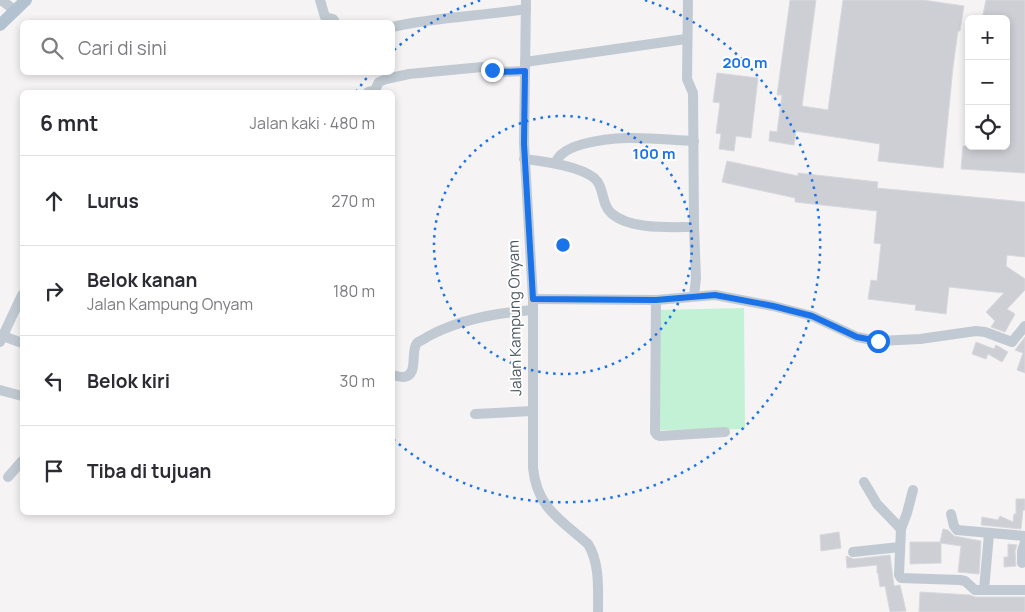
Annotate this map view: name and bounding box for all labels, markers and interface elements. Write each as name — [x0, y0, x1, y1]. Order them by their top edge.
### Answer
map controls — [965, 15, 1010, 150]
button: + — [965, 15, 1010, 60]
search box — [20, 20, 395, 75]
icon: search — [38, 34, 66, 62]
text: Cari di sini — [78, 35, 167, 61]
text: 200 m — [722, 52, 768, 73]
route end — [481, 59, 504, 82]
button: − — [965, 60, 1010, 105]
button: locate — [965, 105, 1010, 150]
text: 6 mnt — [40, 109, 98, 137]
text: Jalan kaki · 480 m — [250, 112, 375, 134]
text: 100 m — [633, 143, 675, 164]
icon: ahead — [40, 187, 68, 215]
text: Lurus — [87, 188, 139, 214]
text: 270 m — [331, 190, 375, 212]
centre of rings — [554, 236, 572, 254]
street label: Jalan Kampung Onyam — [503, 240, 526, 396]
text: Belok kanan — [87, 267, 197, 293]
icon: right — [40, 277, 68, 305]
text: 180 m — [333, 280, 375, 302]
text: Jalan Kampung Onyam — [87, 293, 253, 315]
route start — [867, 330, 890, 353]
icon: left — [40, 367, 68, 395]
text: Belok kiri — [87, 368, 170, 394]
text: 30 m — [340, 370, 375, 392]
icon: arrive — [40, 457, 68, 485]
text: Tiba di tujuan — [87, 458, 211, 484]

